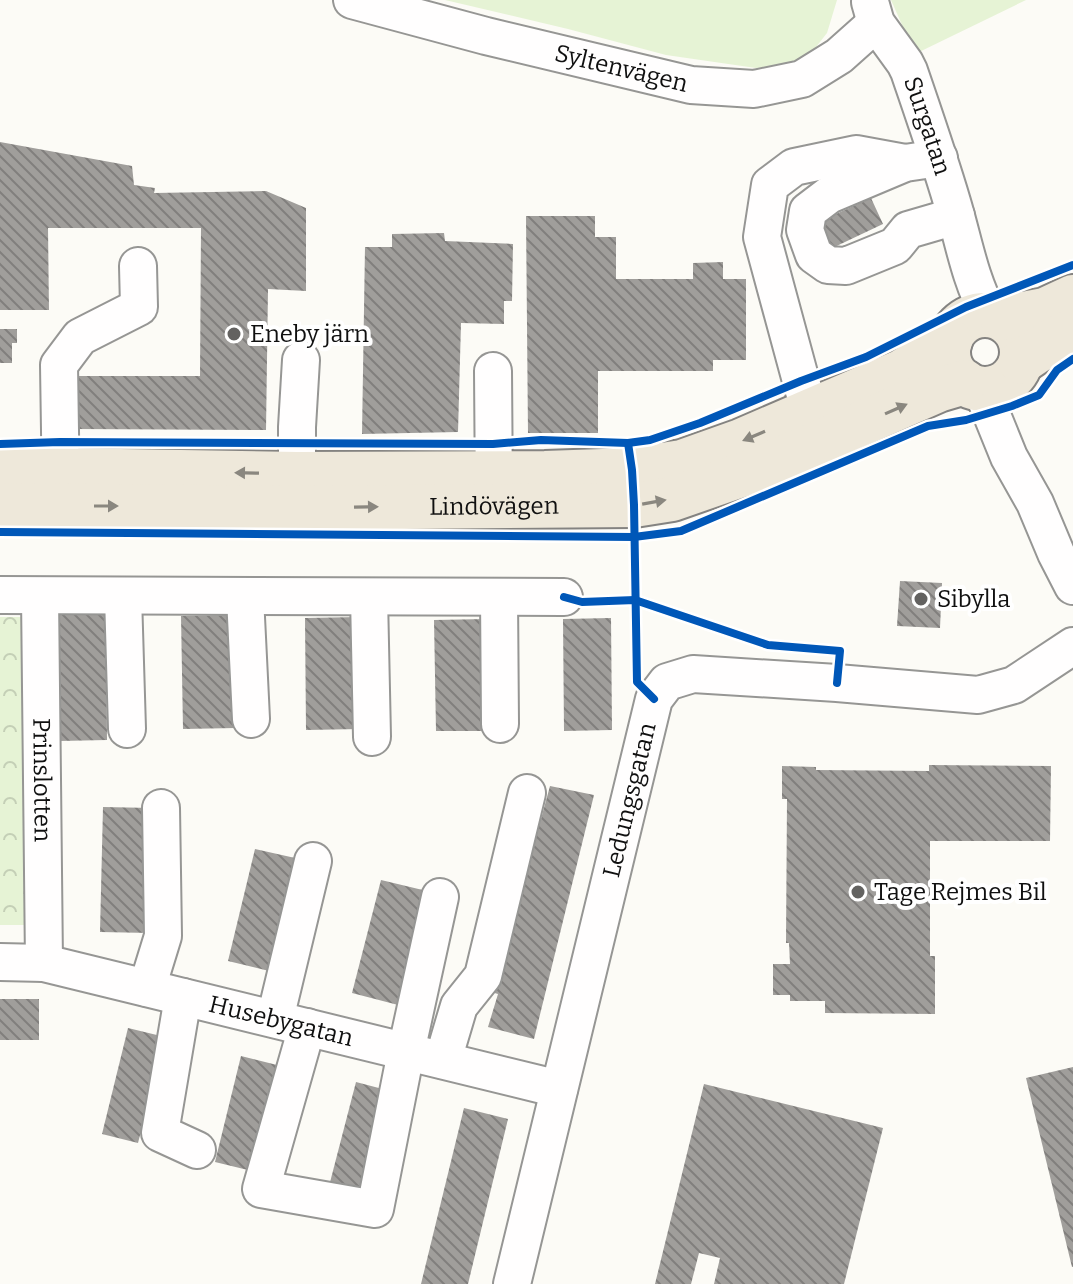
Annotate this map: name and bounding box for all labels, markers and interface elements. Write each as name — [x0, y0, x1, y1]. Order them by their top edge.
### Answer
street label: Syltenvägen — [552, 39, 691, 98]
street label: Surgatan — [898, 73, 957, 178]
place label: Eneby järn — [250, 320, 369, 348]
marker: Eneby järn — [225, 325, 243, 343]
one-way arrow — [884, 402, 908, 416]
one-way arrow — [742, 429, 766, 442]
one-way arrow — [234, 467, 259, 479]
street label: Lindövägen — [429, 492, 559, 521]
one-way arrow — [641, 495, 666, 507]
one-way arrow — [94, 500, 119, 512]
one-way arrow — [354, 501, 379, 513]
place label: Sibylla — [937, 585, 1010, 613]
marker: Sibylla — [912, 590, 930, 608]
street label: Prinslotten — [27, 718, 57, 842]
street label: Ledungsgatan — [597, 720, 662, 880]
place label: Tage Rejmes Bil — [874, 878, 1047, 906]
marker: Tage Rejmes Bil — [849, 883, 867, 901]
street label: Husebygatan — [206, 990, 356, 1052]

